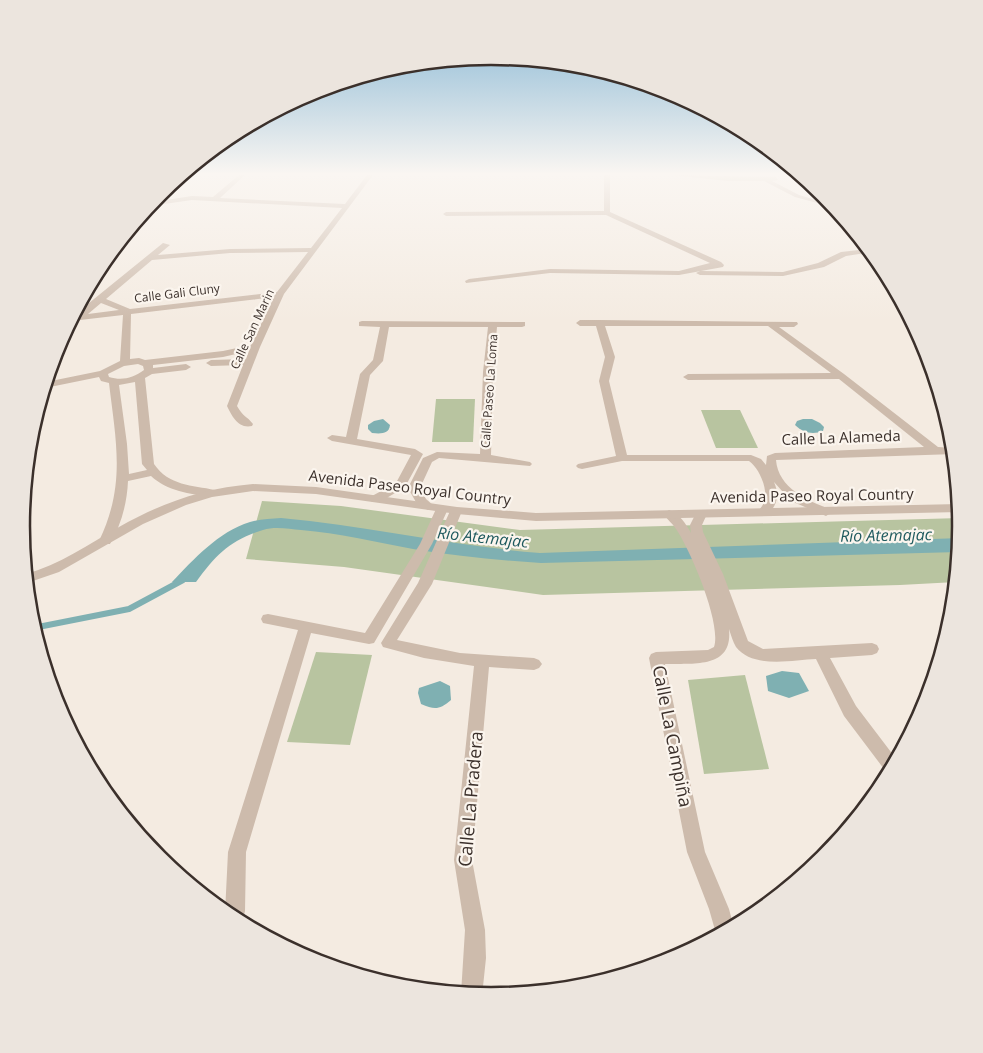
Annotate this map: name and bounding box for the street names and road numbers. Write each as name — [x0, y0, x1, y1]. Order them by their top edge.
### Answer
street label: Calle Gali Cluny — [133, 279, 222, 307]
street label: Calle San Marin — [226, 286, 278, 372]
street label: Calle Paseo La Loma — [477, 333, 501, 449]
street label: Calle La Alameda — [781, 425, 901, 449]
street label: Avenida Paseo Royal Country — [308, 465, 513, 509]
street label: Avenida Paseo Royal Country — [710, 483, 914, 507]
street label: Calle La Campiña — [647, 663, 699, 809]
street label: Calle La Pradera — [452, 730, 488, 868]

